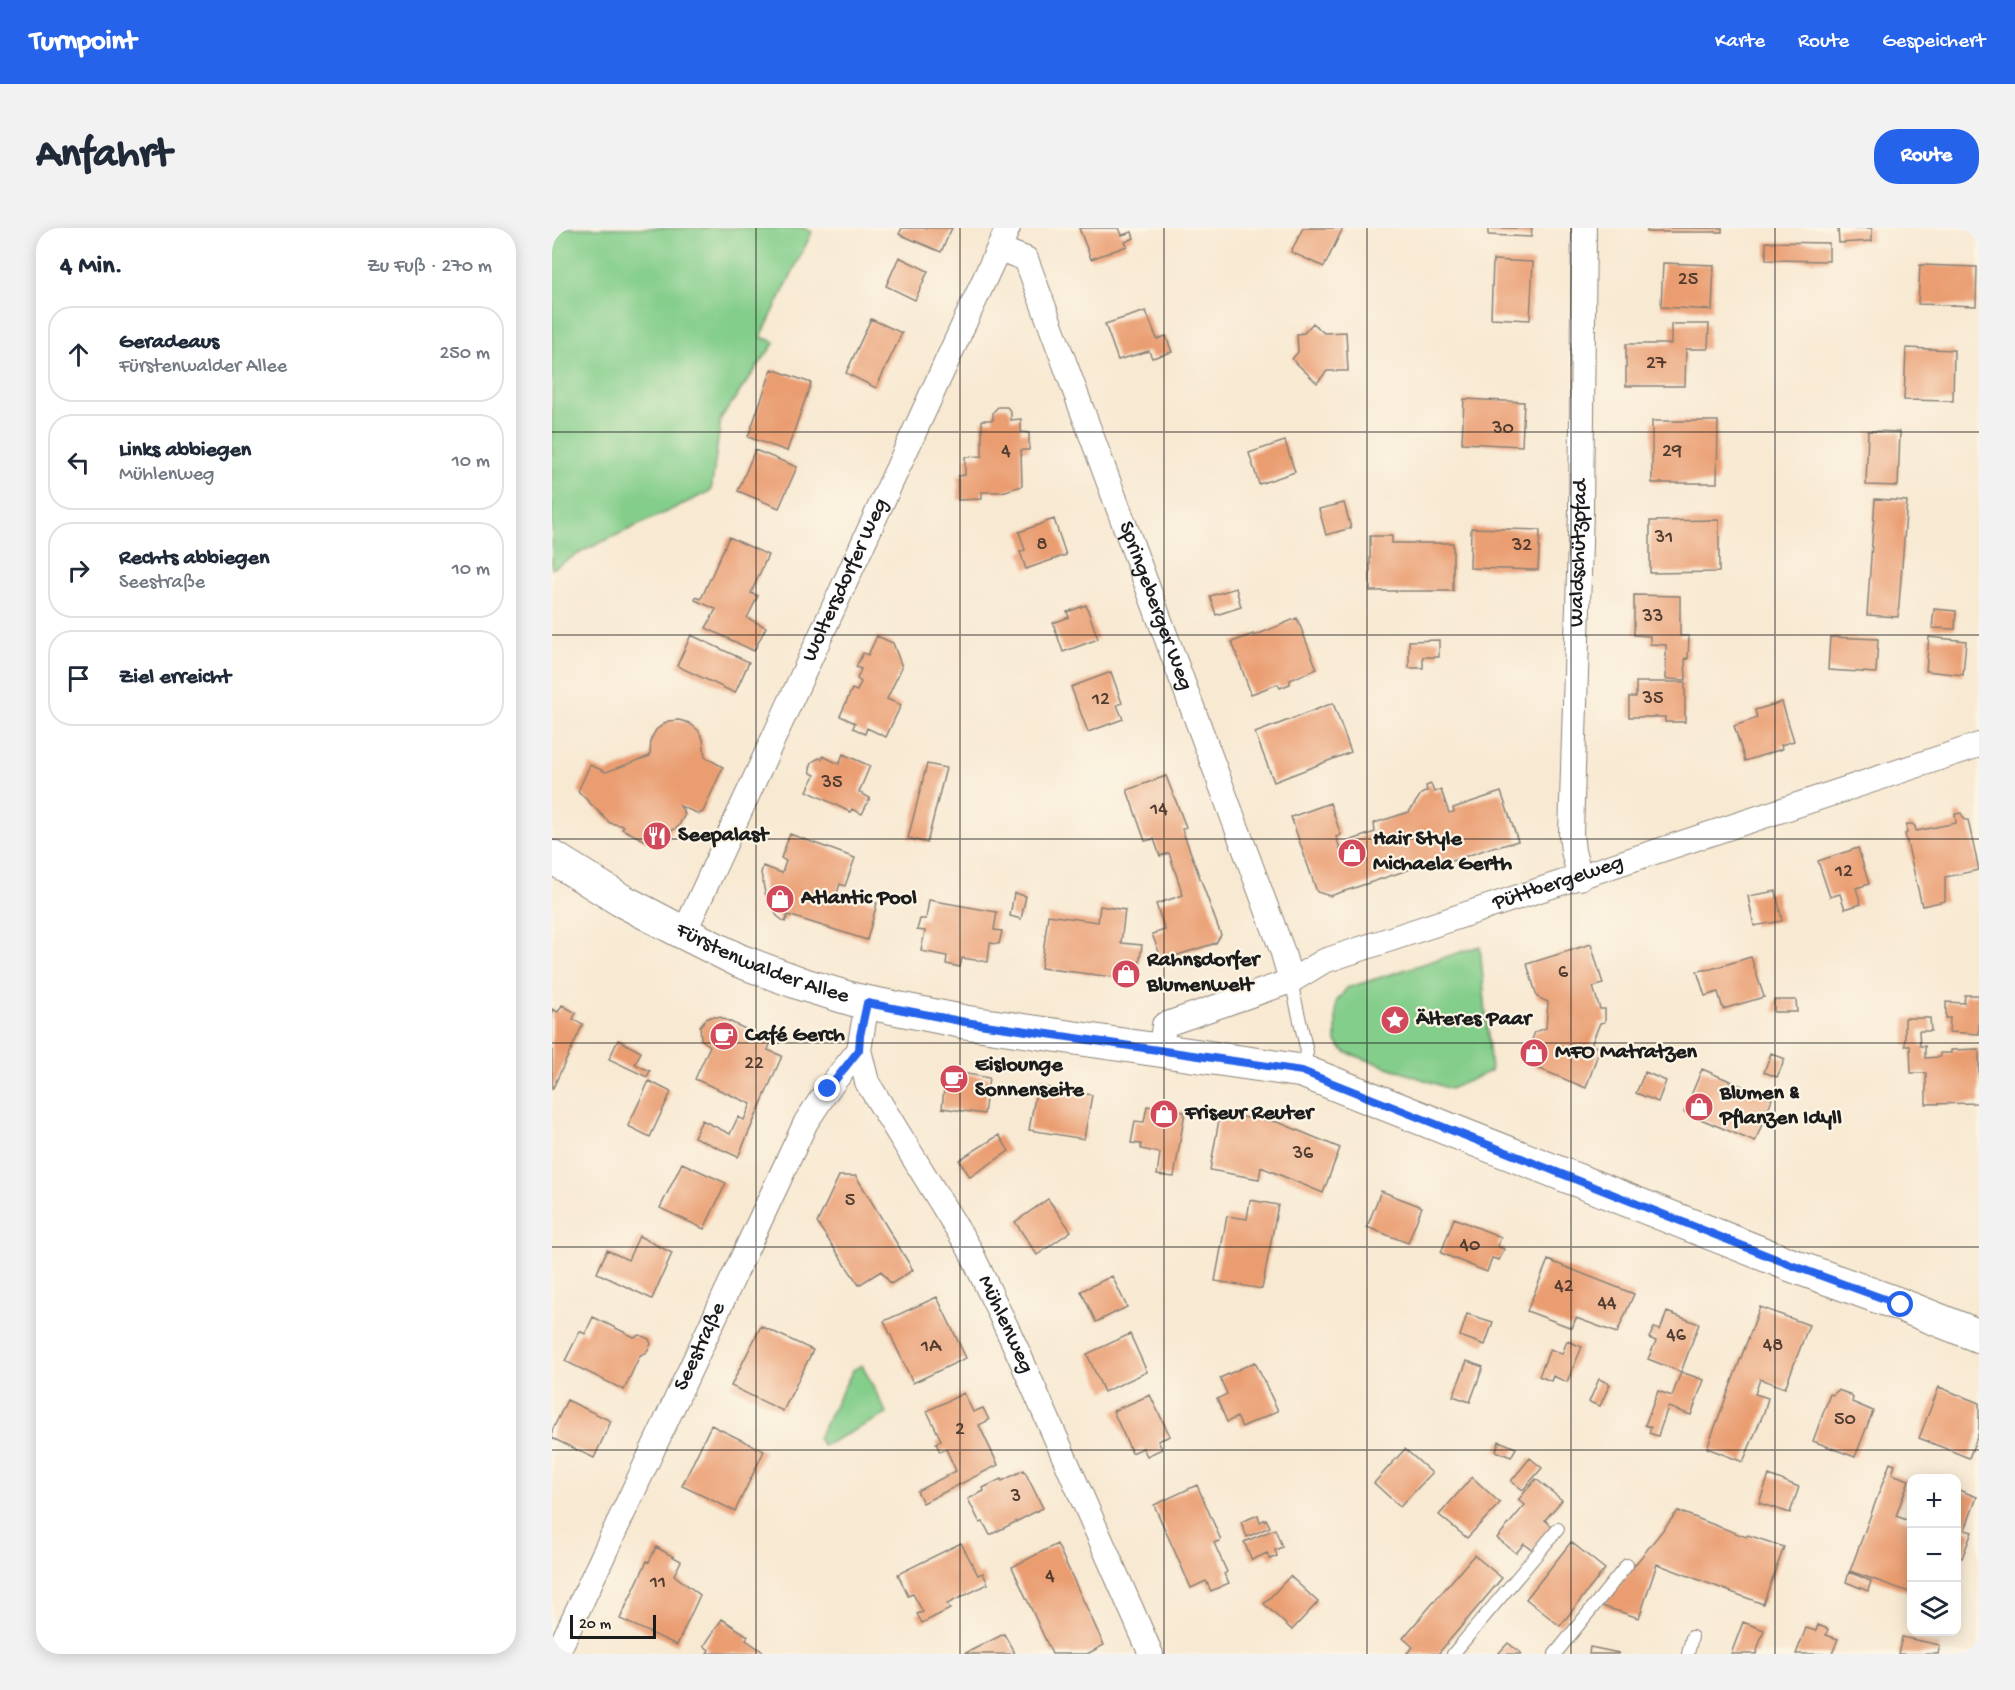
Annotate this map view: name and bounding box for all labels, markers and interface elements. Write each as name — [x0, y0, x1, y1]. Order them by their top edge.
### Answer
text: Turnpoint — [30, 26, 136, 59]
text: Karte — [1715, 30, 1765, 55]
text: Route — [1798, 30, 1849, 55]
text: Gespeichert — [1882, 30, 1985, 55]
button: Route — [1874, 129, 1979, 184]
text: Anfahrt — [36, 132, 171, 181]
text: 4 Min. — [60, 252, 123, 283]
text: Zu Fuß · 270 m — [367, 256, 492, 279]
house number: 25 — [1678, 269, 1698, 292]
text: Geradeaus — [119, 330, 219, 356]
icon: ahead — [62, 338, 95, 371]
text: 250 m — [439, 343, 490, 366]
house number: 27 — [1646, 353, 1667, 376]
text: Fürstenwalder Allee — [119, 356, 287, 379]
house number: 30 — [1491, 418, 1514, 441]
text: Links abbiegen — [119, 438, 251, 464]
house number: 4 — [1001, 441, 1011, 464]
house number: 29 — [1662, 441, 1682, 464]
icon: left — [62, 446, 95, 479]
text: 10 m — [452, 451, 490, 474]
text: Mühlenweg — [119, 464, 214, 487]
street label: Waldschützpfad — [1564, 477, 1594, 627]
street label: Woltersdorfer Weg — [797, 495, 895, 666]
street label: Springeberger Weg — [1111, 518, 1198, 694]
house number: 31 — [1654, 527, 1673, 550]
house number: 8 — [1037, 534, 1048, 557]
house number: 32 — [1511, 535, 1532, 558]
text: Rechts abbiegen — [119, 546, 269, 572]
icon: right — [62, 554, 95, 587]
text: 10 m — [452, 559, 490, 582]
text: Seestraße — [119, 572, 205, 595]
house number: 33 — [1642, 606, 1663, 629]
icon: arrive — [62, 662, 95, 695]
text: Ziel erreicht — [119, 665, 231, 691]
house number: 35 — [1642, 688, 1663, 711]
house number: 12 — [1091, 689, 1110, 712]
house number: 35 — [821, 772, 842, 795]
house number: 14 — [1149, 799, 1168, 822]
restaurant icon: Seepalast — [641, 820, 673, 852]
place label: Seepalast — [678, 823, 770, 849]
place label: Hair Style Michaela Gerth — [1373, 827, 1512, 878]
shop icon: Hair Style Michaela Gerth — [1336, 837, 1368, 869]
street label: Püttbergeweg — [1489, 850, 1627, 918]
house number: 12 — [1834, 861, 1853, 884]
shop icon: Atlantic Pool — [764, 883, 796, 915]
place label: Atlantic Pool — [800, 886, 917, 912]
street label: Fürstenwalder Allee — [670, 917, 853, 1011]
place label: Rahnsdorfer Blumenwelt — [1146, 948, 1261, 999]
shop icon: Rahnsdorfer Blumenwelt — [1110, 958, 1142, 990]
house number: 6 — [1558, 962, 1569, 985]
place icon: Älteres Paar — [1379, 1004, 1411, 1036]
place label: Älteres Paar — [1415, 1007, 1533, 1033]
cafe icon: Café Gerch — [708, 1020, 740, 1052]
place label: Café Gerch — [744, 1023, 845, 1049]
shop icon: MFO Matratzen — [1518, 1037, 1550, 1069]
place label: MFO Matratzen — [1555, 1040, 1697, 1066]
house number: 22 — [744, 1053, 764, 1076]
place label: Eislounge Sonnenseite — [975, 1053, 1085, 1104]
cafe icon: Eislounge Sonnenseite — [938, 1063, 970, 1095]
route end — [814, 1075, 840, 1101]
place label: Blumen & Pflanzen Idyll — [1719, 1081, 1842, 1132]
shop icon: Blumen & Pflanzen Idyll — [1683, 1091, 1715, 1123]
shop icon: Friseur Reuter — [1148, 1098, 1180, 1130]
place label: Friseur Reuter — [1184, 1101, 1315, 1127]
house number: 36 — [1292, 1143, 1314, 1166]
house number: 5 — [845, 1190, 855, 1213]
house number: 40 — [1460, 1235, 1480, 1258]
street label: Mühlenweg — [971, 1271, 1039, 1377]
house number: 42 — [1554, 1276, 1574, 1299]
route start — [1887, 1291, 1913, 1317]
house number: 44 — [1598, 1293, 1617, 1316]
street label: Seestraße — [669, 1298, 733, 1395]
house number: 46 — [1666, 1325, 1687, 1348]
house number: 48 — [1763, 1335, 1783, 1358]
house number: 1A — [920, 1336, 942, 1359]
house number: 50 — [1834, 1409, 1856, 1432]
house number: 2 — [955, 1419, 965, 1442]
map controls — [1907, 1474, 1961, 1636]
button: + — [1907, 1474, 1961, 1528]
house number: 3 — [1010, 1486, 1021, 1509]
button: − — [1907, 1528, 1961, 1582]
house number: 4 — [1045, 1566, 1055, 1589]
house number: 11 — [649, 1572, 666, 1595]
button: layers — [1907, 1582, 1961, 1636]
scale bar — [570, 1612, 656, 1640]
text: 20 m — [579, 1616, 611, 1635]

